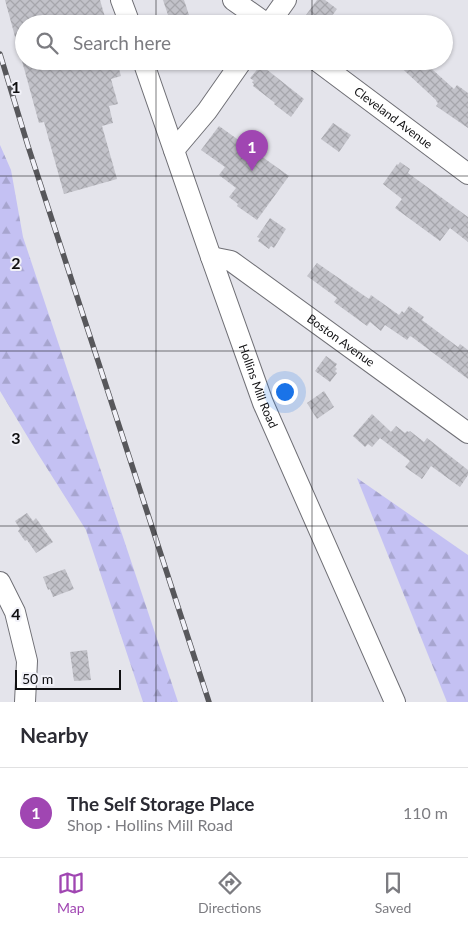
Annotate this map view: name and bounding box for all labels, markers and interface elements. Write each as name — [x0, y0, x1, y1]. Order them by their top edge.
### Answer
search box — [15, 15, 453, 70]
icon: search — [33, 29, 61, 57]
text: Search here — [73, 31, 171, 54]
text: 1 — [11, 77, 21, 96]
street label: Cleveland Avenue — [351, 83, 436, 152]
pin: 1 — [236, 130, 268, 171]
text: 2 — [11, 253, 21, 272]
street label: Boston Avenue — [304, 311, 378, 370]
street label: Hollins Mill Road — [236, 342, 281, 430]
your location — [272, 379, 298, 405]
text: 3 — [11, 428, 21, 447]
text: 4 — [11, 604, 21, 623]
scale bar — [15, 667, 121, 690]
text: 50 m — [22, 670, 53, 687]
text: Nearby — [20, 722, 88, 747]
text: The Self Storage Place — [67, 792, 254, 815]
text: 1 — [31, 803, 41, 822]
text: 110 m — [403, 803, 448, 822]
text: Shop · Hollins Mill Road — [67, 815, 233, 834]
tab: Map — [57, 869, 85, 916]
tab: Directions — [198, 869, 261, 916]
tab: Saved — [375, 869, 411, 916]

